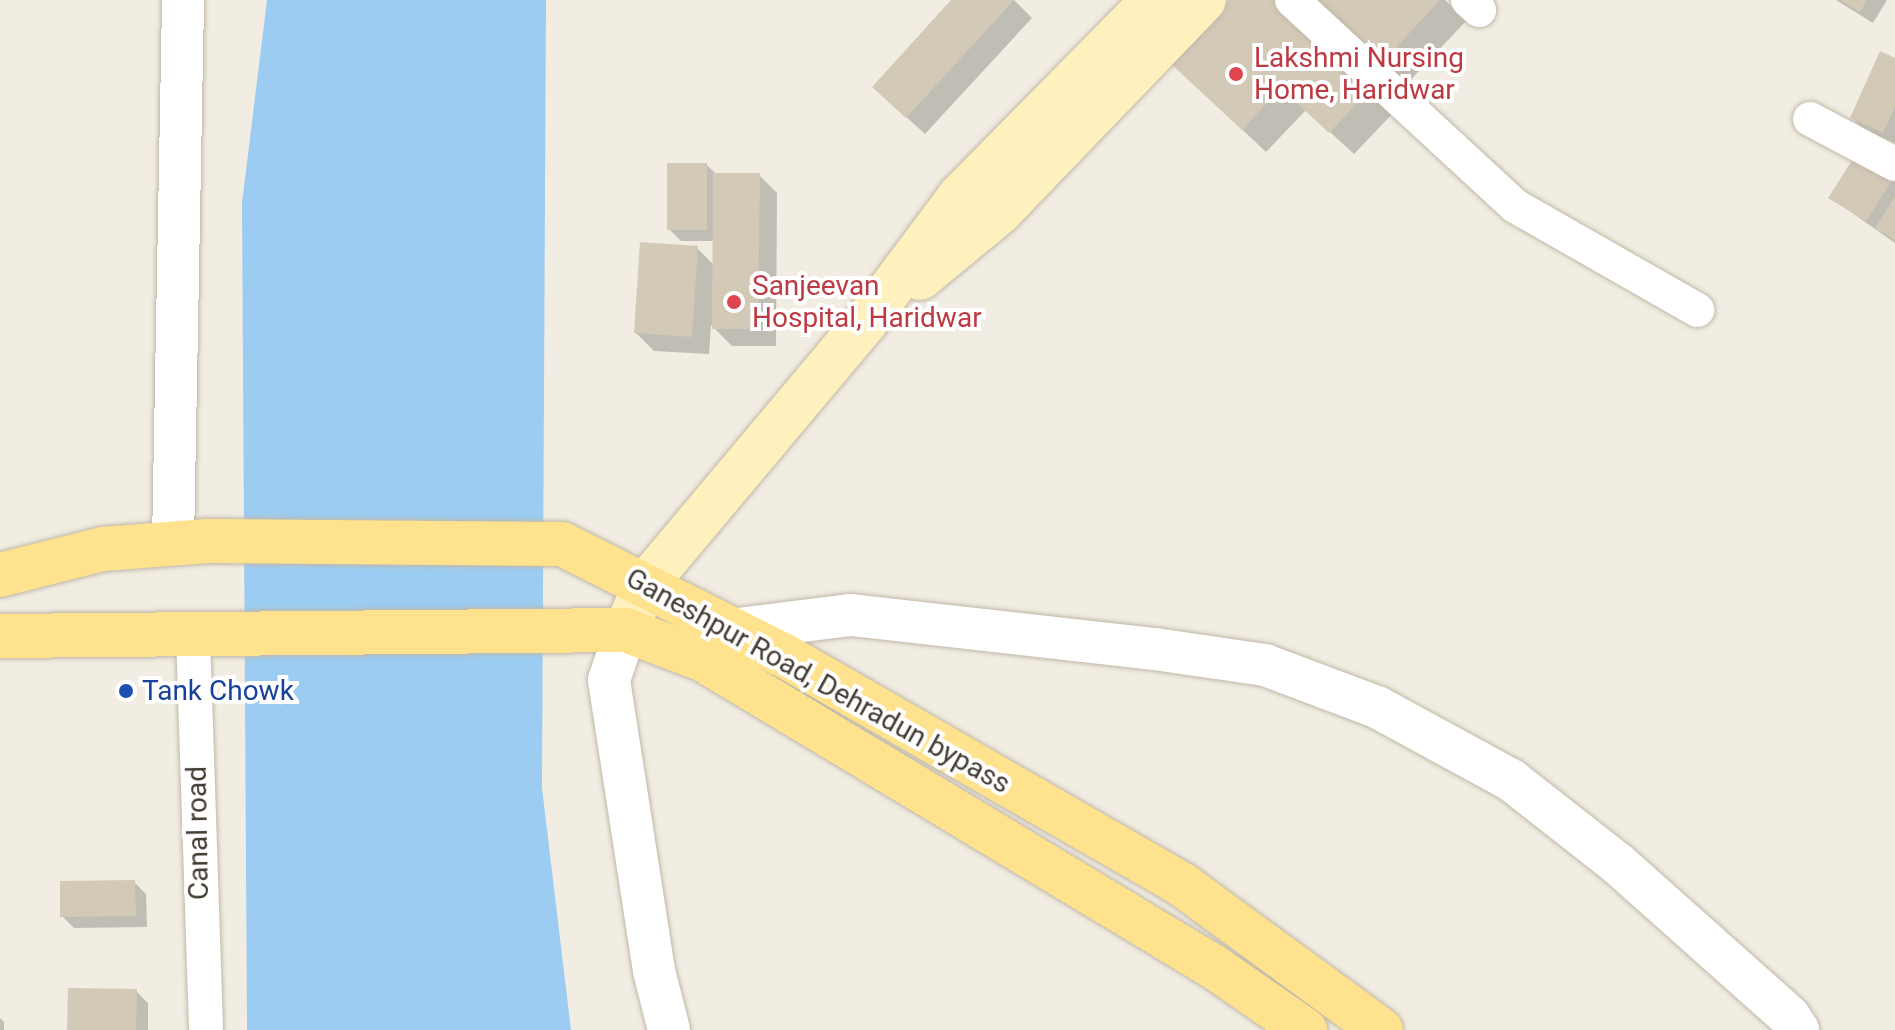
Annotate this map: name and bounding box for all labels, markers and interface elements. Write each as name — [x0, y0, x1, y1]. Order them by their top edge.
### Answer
place label: Lakshmi Nursing Home, Haridwar — [1254, 41, 1464, 107]
marker: Lakshmi Nursing Home, Haridwar — [1225, 63, 1247, 85]
place label: Sanjeevan Hospital, Haridwar — [752, 269, 982, 335]
marker: Sanjeevan Hospital, Haridwar — [723, 291, 745, 313]
street label: Ganeshpur Road, Dehradun bypass — [620, 561, 1016, 801]
place label: Tank Chowk — [142, 674, 294, 708]
marker: Tank Chowk — [117, 682, 135, 700]
street label: Canal road — [180, 766, 216, 900]

